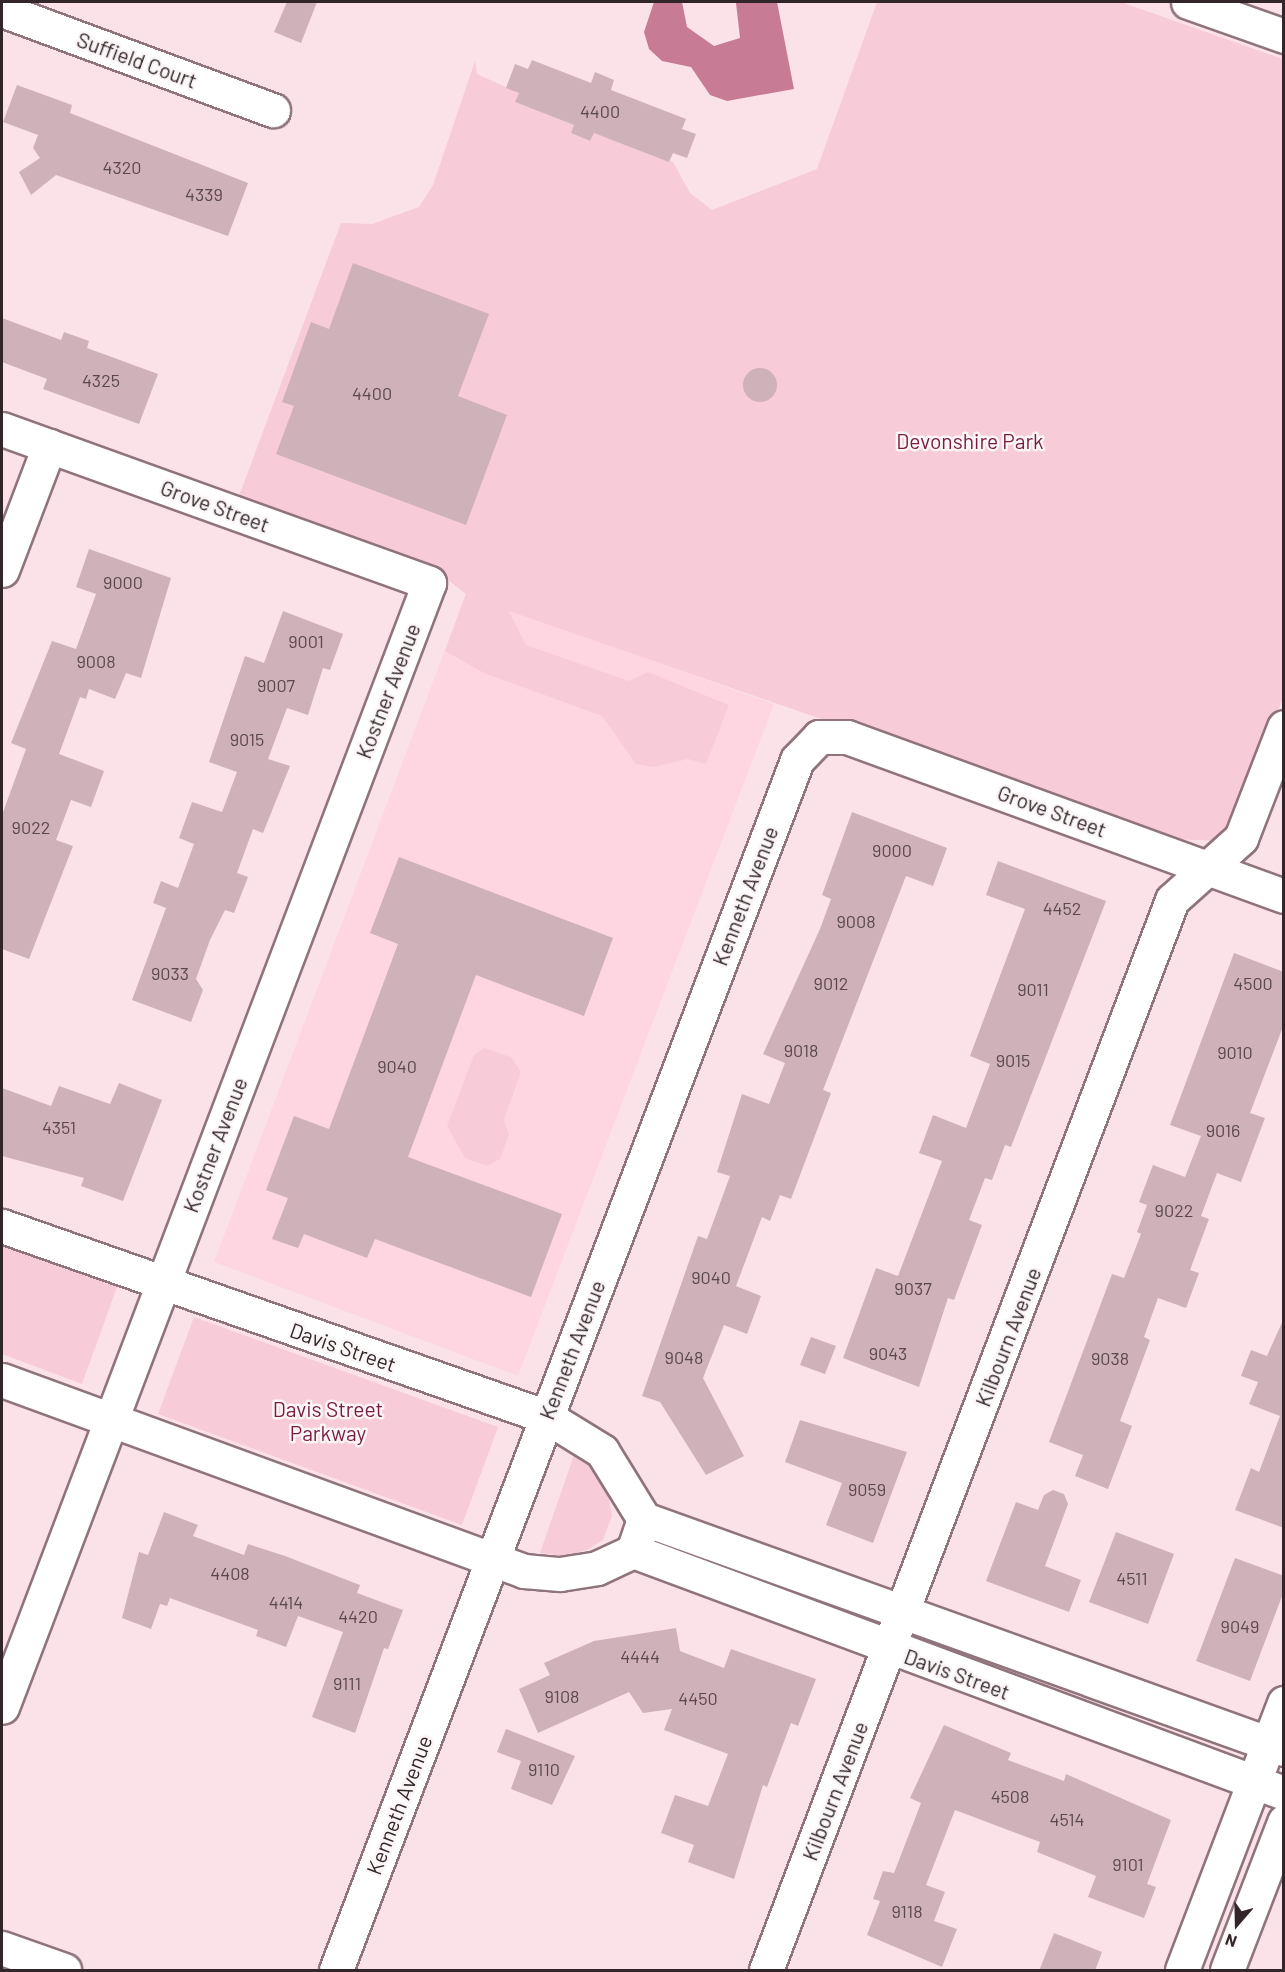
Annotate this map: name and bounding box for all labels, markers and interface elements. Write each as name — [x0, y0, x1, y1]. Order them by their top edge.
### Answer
street label: Suffield Court — [74, 27, 200, 93]
house number: 4400 — [580, 100, 620, 122]
house number: 4320 — [102, 156, 142, 178]
house number: 4339 — [185, 183, 223, 205]
house number: 4325 — [82, 369, 120, 391]
house number: 4400 — [352, 382, 392, 404]
park label: Devonshire Park — [896, 428, 1044, 454]
street label: Grove Street — [157, 475, 273, 537]
house number: 9000 — [103, 571, 143, 593]
street label: Kostner Avenue — [351, 620, 425, 762]
house number: 9001 — [288, 630, 324, 652]
house number: 9008 — [76, 650, 116, 672]
house number: 9007 — [257, 674, 295, 696]
house number: 9015 — [230, 728, 264, 750]
street label: Grove Street — [994, 780, 1110, 842]
house number: 9022 — [12, 816, 50, 838]
street label: Kenneth Avenue — [707, 823, 783, 969]
house number: 9000 — [872, 839, 912, 861]
house number: 4452 — [1043, 897, 1081, 919]
house number: 9008 — [836, 910, 876, 932]
house number: 9033 — [151, 962, 189, 984]
house number: 9012 — [814, 972, 848, 994]
house number: 4500 — [1233, 972, 1273, 994]
house number: 9011 — [1017, 978, 1049, 1000]
house number: 9018 — [784, 1039, 818, 1061]
house number: 9010 — [1217, 1041, 1253, 1063]
house number: 9015 — [996, 1049, 1030, 1071]
house number: 9040 — [377, 1055, 417, 1077]
street label: Kostner Avenue — [178, 1074, 252, 1216]
house number: 4351 — [42, 1116, 76, 1138]
house number: 9016 — [1206, 1119, 1240, 1141]
house number: 9022 — [1155, 1199, 1193, 1221]
street label: Kilbourn Avenue — [970, 1264, 1046, 1410]
house number: 9040 — [691, 1266, 731, 1288]
street label: Kenneth Avenue — [534, 1277, 610, 1423]
house number: 9037 — [894, 1277, 932, 1299]
street label: Davis Street — [287, 1317, 399, 1377]
house number: 9043 — [869, 1342, 907, 1364]
house number: 9048 — [665, 1346, 703, 1368]
house number: 9038 — [1091, 1347, 1129, 1369]
park label: Davis Street Parkway — [273, 1396, 383, 1446]
house number: 9059 — [848, 1478, 886, 1500]
house number: 4408 — [210, 1562, 250, 1584]
house number: 4511 — [1116, 1567, 1148, 1589]
house number: 4414 — [269, 1591, 303, 1613]
house number: 4420 — [338, 1605, 378, 1627]
house number: 9049 — [1221, 1615, 1259, 1637]
street label: Davis Street — [901, 1643, 1013, 1705]
house number: 4444 — [620, 1645, 660, 1667]
house number: 9111 — [333, 1672, 361, 1694]
house number: 9108 — [545, 1685, 579, 1707]
house number: 4450 — [678, 1687, 718, 1709]
street label: Kilbourn Avenue — [797, 1718, 873, 1864]
street label: Kenneth Avenue — [361, 1732, 437, 1878]
house number: 9110 — [528, 1758, 560, 1780]
house number: 4508 — [991, 1785, 1029, 1807]
house number: 4514 — [1050, 1808, 1084, 1830]
house number: 9101 — [1112, 1853, 1144, 1875]
north arrow — [1207, 1894, 1267, 1954]
house number: 9118 — [891, 1900, 923, 1922]
text: N — [1222, 1931, 1239, 1952]

